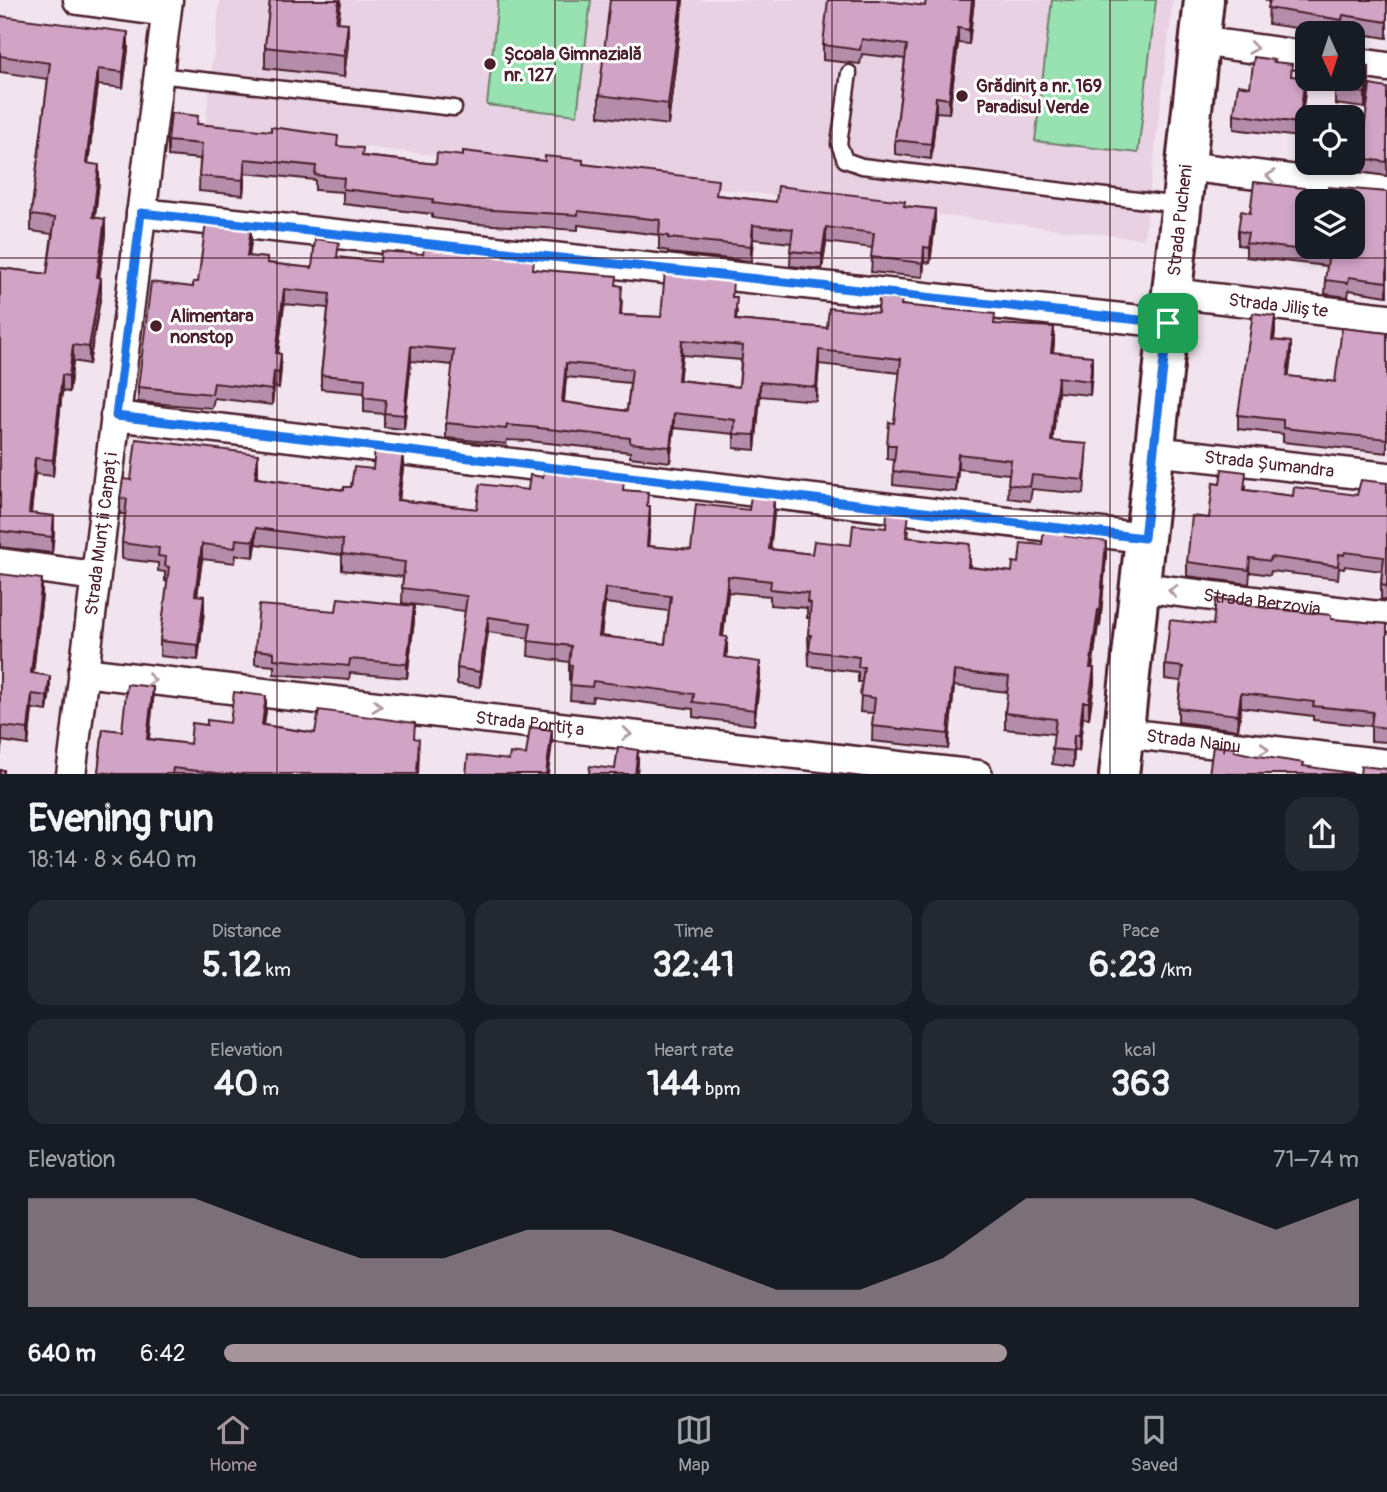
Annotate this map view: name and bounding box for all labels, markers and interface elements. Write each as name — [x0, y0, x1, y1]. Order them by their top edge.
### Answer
north arrow — [1295, 21, 1365, 91]
map controls — [1295, 21, 1365, 259]
one-way arrow — [1247, 41, 1259, 56]
place label: Școala Gimnazială nr. 127 — [504, 43, 642, 87]
marker: Școala Gimnazială nr. 127 — [482, 56, 498, 72]
place label: Grădinița nr. 169 Paradisul Verde — [976, 75, 1102, 119]
marker: Grădinița nr. 169 Paradisul Verde — [954, 88, 970, 104]
button: locate — [1295, 105, 1365, 175]
street label: Strada Pucheni — [1162, 163, 1197, 277]
one-way arrow — [1265, 169, 1277, 184]
button: layers — [1295, 189, 1365, 259]
street label: Strada Jiliște — [1227, 288, 1329, 323]
pin — [1138, 293, 1198, 353]
icon: arrive — [1149, 304, 1187, 342]
place label: Alimentara nonstop — [170, 305, 254, 349]
marker: Alimentara nonstop — [148, 318, 164, 334]
street label: Strada Șumandra — [1203, 445, 1335, 483]
street label: Strada Munții Carpați — [80, 451, 123, 617]
street label: Strada Berzovia — [1202, 583, 1322, 620]
one-way arrow — [1167, 584, 1179, 599]
one-way arrow — [145, 672, 157, 687]
one-way arrow — [371, 698, 383, 713]
street label: Strada Portița — [474, 706, 586, 741]
street label: Strada Naipu — [1145, 724, 1242, 758]
one-way arrow — [622, 727, 633, 742]
one-way arrow — [1259, 742, 1270, 757]
text: Evening run — [28, 795, 214, 843]
button: share — [1285, 797, 1359, 871]
text: 18:14 · 8 × 640 m — [28, 845, 197, 874]
text: Distance — [212, 919, 281, 943]
text: Time — [674, 919, 713, 943]
text: Pace — [1122, 919, 1159, 943]
text: 5.12 — [202, 943, 262, 987]
text: 32:41 — [652, 943, 735, 987]
text: 6:23 — [1089, 943, 1157, 987]
text: km — [262, 958, 291, 982]
text: /km — [1157, 958, 1192, 982]
text: Elevation — [210, 1038, 283, 1062]
text: Heart rate — [653, 1038, 734, 1062]
text: kcal — [1125, 1038, 1156, 1062]
text: 40 — [214, 1062, 258, 1106]
text: 144 — [647, 1062, 701, 1106]
text: 363 — [1111, 1062, 1170, 1106]
text: m — [258, 1077, 279, 1101]
text: bpm — [701, 1077, 740, 1101]
text: Elevation — [28, 1145, 116, 1174]
text: 71–74 m — [1273, 1145, 1359, 1174]
text: 640 m — [28, 1339, 96, 1368]
text: 6:42 — [140, 1339, 186, 1368]
tab: Home — [209, 1411, 257, 1477]
tab: Map — [675, 1411, 713, 1477]
tab: Saved — [1131, 1411, 1178, 1477]

